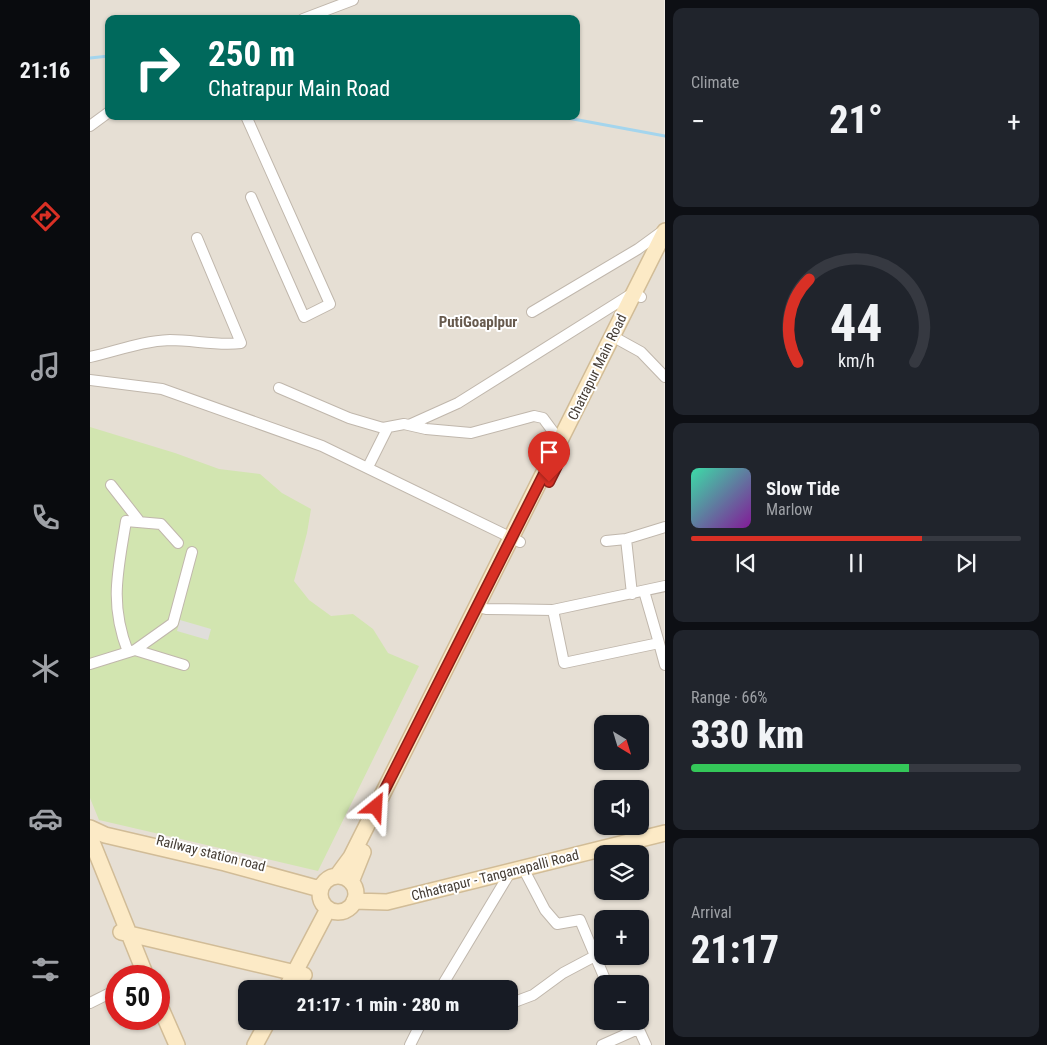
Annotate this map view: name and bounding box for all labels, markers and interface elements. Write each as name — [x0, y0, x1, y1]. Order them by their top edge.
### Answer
text: 250 m — [208, 34, 295, 75]
icon: right — [125, 35, 190, 100]
text: 21:16 — [20, 58, 70, 83]
text: Climate — [691, 73, 739, 92]
text: Chatrapur Main Road — [208, 76, 390, 101]
text: 21° — [829, 98, 883, 142]
text: − — [691, 105, 705, 138]
text: + — [1007, 105, 1021, 138]
icon: directions — [28, 199, 63, 234]
text: 44 — [830, 293, 882, 354]
street label: Chatrapur Main Road — [564, 311, 630, 423]
district label: PutiGoaplpur — [439, 313, 517, 331]
icon: music — [28, 349, 63, 384]
text: km/h — [838, 350, 874, 371]
pin — [528, 431, 570, 482]
icon: arrive — [535, 438, 563, 466]
text: Slow Tide — [766, 477, 840, 500]
icon: phone — [28, 500, 63, 535]
text: Marlow — [766, 500, 813, 519]
icon: previous — [732, 549, 760, 577]
icon: pause — [842, 549, 870, 577]
icon: next — [952, 549, 980, 577]
icon: climate — [28, 651, 63, 686]
text: Range · 66% — [691, 688, 767, 707]
text: 330 km — [691, 713, 804, 757]
north arrow — [594, 715, 649, 770]
map controls — [594, 715, 649, 1030]
position arrow — [349, 780, 401, 832]
button: sound — [594, 780, 649, 835]
icon: car — [28, 801, 63, 836]
street label: Railway station road — [155, 832, 267, 874]
button: layers — [594, 845, 649, 900]
street label: Chhatrapur - Tanganapalli Road — [409, 846, 581, 904]
text: Arrival — [691, 903, 732, 922]
button: + — [594, 910, 649, 965]
text: 21:17 — [691, 928, 779, 972]
icon: filters — [28, 952, 63, 987]
speed limit sign: 50 — [105, 965, 170, 1030]
button: − — [594, 975, 649, 1030]
text: 21:17 · 1 min · 280 m — [297, 993, 459, 1016]

